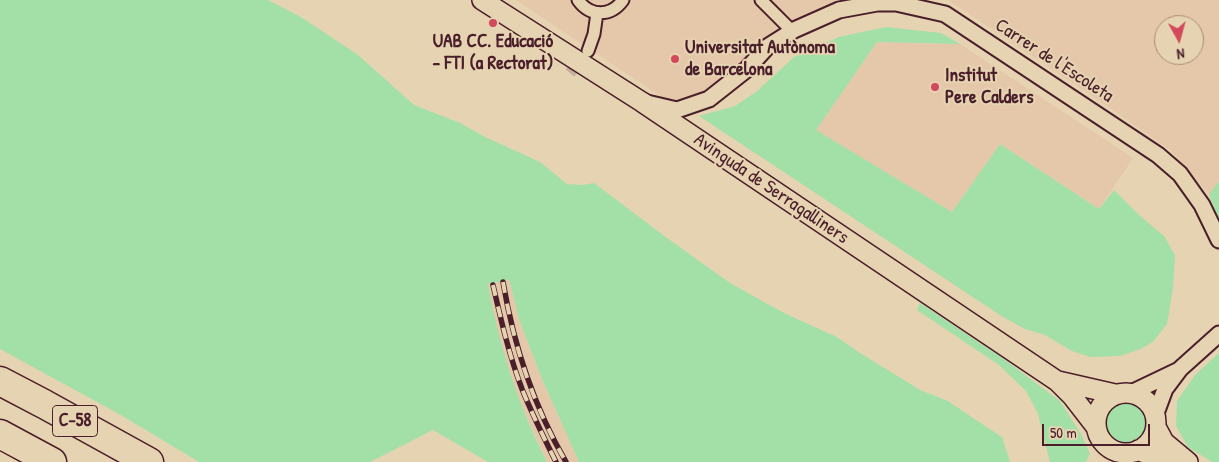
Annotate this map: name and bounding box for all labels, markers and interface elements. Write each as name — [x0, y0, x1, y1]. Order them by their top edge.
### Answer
street label: Carrer de l'Escoleta — [991, 14, 1117, 108]
north arrow — [1154, 15, 1204, 65]
marker: UAB CC. Educació - FTI (a Rectorat) — [487, 17, 499, 29]
place label: UAB CC. Educació - FTI (a Rectorat) — [432, 31, 554, 75]
place label: Universitat Autònoma de Barcelona — [685, 37, 835, 81]
text: N — [1176, 45, 1186, 64]
marker: Universitat Autònoma de Barcelona — [669, 53, 681, 65]
place label: Institut Pere Calders — [945, 65, 1033, 109]
marker: Institut Pere Calders — [929, 81, 941, 93]
street label: Avinguda de Serragalliners — [689, 129, 853, 249]
road number: C-58 — [52, 406, 98, 436]
scale bar — [1044, 414, 1152, 446]
text: 50 m — [1050, 422, 1077, 443]

